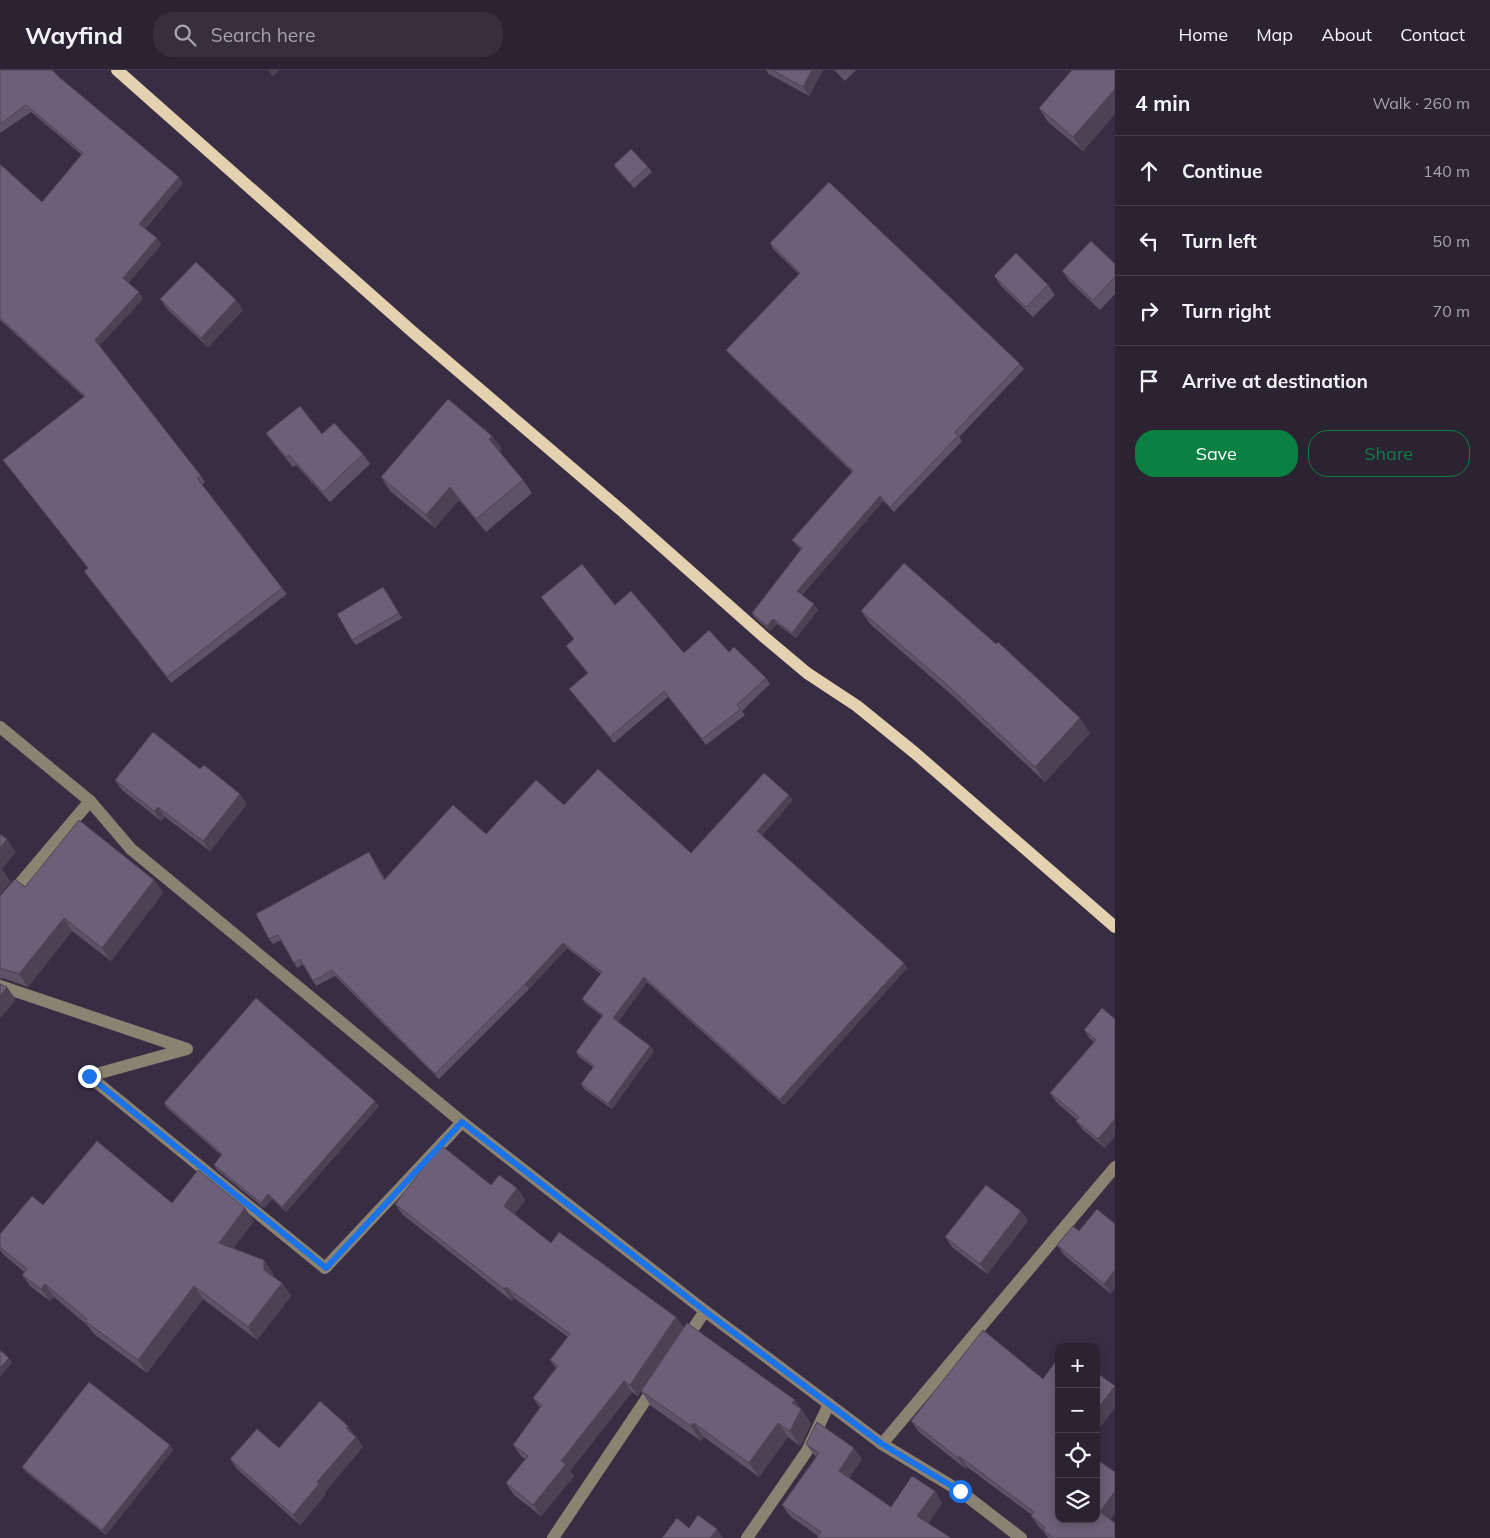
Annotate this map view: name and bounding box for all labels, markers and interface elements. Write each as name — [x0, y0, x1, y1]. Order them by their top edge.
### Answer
search box — [153, 12, 503, 57]
text: Wayfind — [25, 20, 123, 50]
icon: search — [171, 21, 199, 49]
text: Search here — [211, 23, 315, 47]
text: Home — [1178, 23, 1228, 46]
text: Map — [1256, 23, 1293, 46]
text: About — [1321, 23, 1372, 46]
text: Contact — [1400, 23, 1465, 46]
text: 4 min — [1135, 90, 1190, 116]
text: Walk · 260 m — [1372, 93, 1470, 113]
icon: ahead — [1135, 157, 1163, 185]
text: Continue — [1182, 159, 1262, 183]
text: 140 m — [1423, 161, 1470, 181]
icon: left — [1135, 227, 1163, 255]
text: Turn left — [1182, 229, 1257, 253]
text: 50 m — [1433, 231, 1470, 251]
icon: right — [1135, 297, 1163, 325]
text: Turn right — [1182, 299, 1271, 323]
text: 70 m — [1433, 301, 1470, 321]
icon: arrive — [1135, 367, 1163, 395]
text: Arrive at destination — [1182, 369, 1368, 393]
button: Save — [1135, 430, 1298, 477]
button: Share — [1308, 430, 1470, 477]
route end — [78, 1065, 101, 1088]
map controls — [1055, 1343, 1100, 1523]
button: + — [1055, 1343, 1100, 1388]
button: − — [1055, 1388, 1100, 1433]
button: locate — [1055, 1433, 1100, 1478]
button: layers — [1055, 1478, 1100, 1523]
route start — [949, 1480, 972, 1503]

